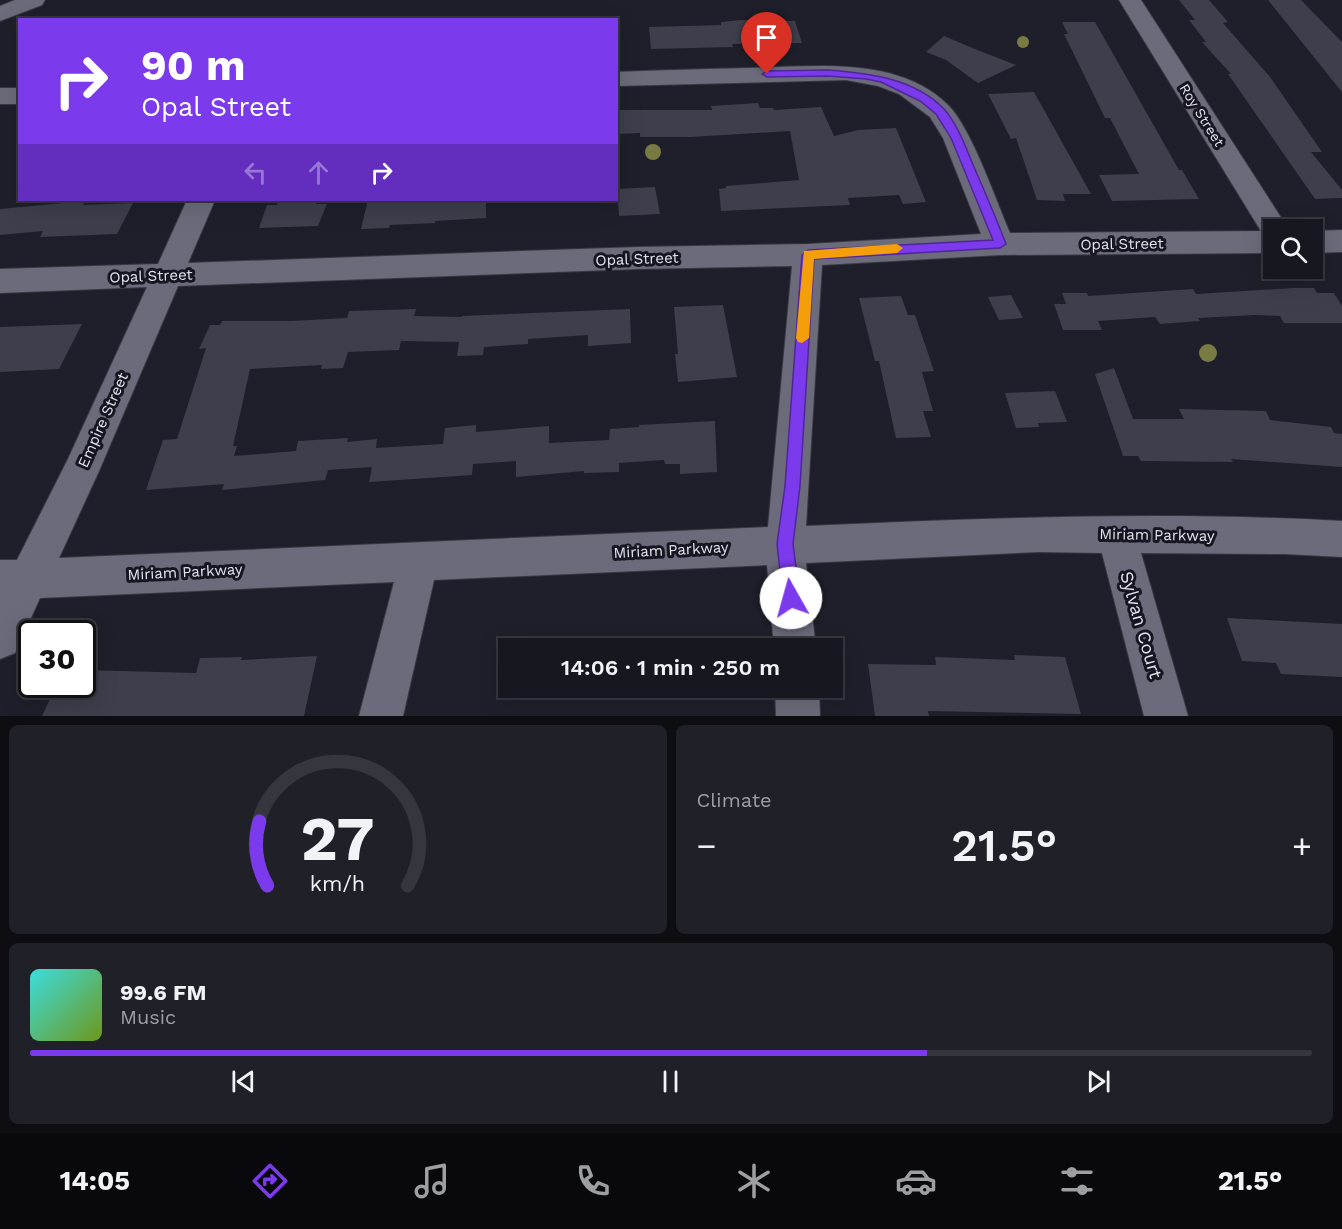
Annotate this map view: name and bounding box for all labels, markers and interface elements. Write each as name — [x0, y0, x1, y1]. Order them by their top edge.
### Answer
pin — [741, 12, 792, 74]
icon: arrive — [750, 21, 783, 54]
text: 90 m — [141, 41, 245, 90]
icon: right — [42, 42, 120, 120]
street label: Roy Street — [1176, 81, 1228, 149]
text: Opal Street — [141, 91, 291, 123]
icon: left — [239, 156, 272, 189]
icon: ahead — [302, 156, 335, 189]
icon: right — [365, 156, 398, 189]
map controls — [1263, 219, 1323, 279]
button: search — [1263, 219, 1323, 279]
street label: Opal Street — [1080, 234, 1165, 254]
street label: Opal Street — [595, 249, 680, 269]
street label: Opal Street — [109, 266, 194, 286]
street label: Empire Street — [74, 369, 132, 470]
street label: Miriam Parkway — [1099, 525, 1215, 545]
street label: Miriam Parkway — [613, 538, 729, 562]
street label: Miriam Parkway — [127, 560, 243, 584]
position arrow — [759, 566, 823, 630]
street label: Sylvan Court — [1116, 569, 1167, 681]
speed limit sign: 30 — [18, 620, 96, 698]
text: 14:06 · 1 min · 250 m — [561, 655, 780, 680]
text: Climate — [697, 788, 772, 812]
text: 27 — [301, 802, 375, 875]
text: 21.5° — [951, 819, 1057, 872]
text: − — [697, 826, 716, 865]
text: + — [1292, 826, 1312, 865]
text: km/h — [310, 872, 365, 897]
text: 99.6 FM — [120, 980, 207, 1005]
text: Music — [120, 1005, 176, 1029]
icon: previous — [227, 1065, 260, 1098]
icon: pause — [654, 1065, 687, 1098]
icon: next — [1082, 1065, 1115, 1098]
icon: directions — [249, 1160, 291, 1202]
icon: music — [411, 1160, 453, 1202]
icon: phone — [572, 1160, 614, 1202]
icon: climate — [733, 1160, 775, 1202]
icon: car — [895, 1160, 937, 1202]
icon: filters — [1056, 1160, 1098, 1202]
text: 14:05 — [60, 1165, 130, 1197]
text: 21.5° — [1218, 1165, 1282, 1197]

